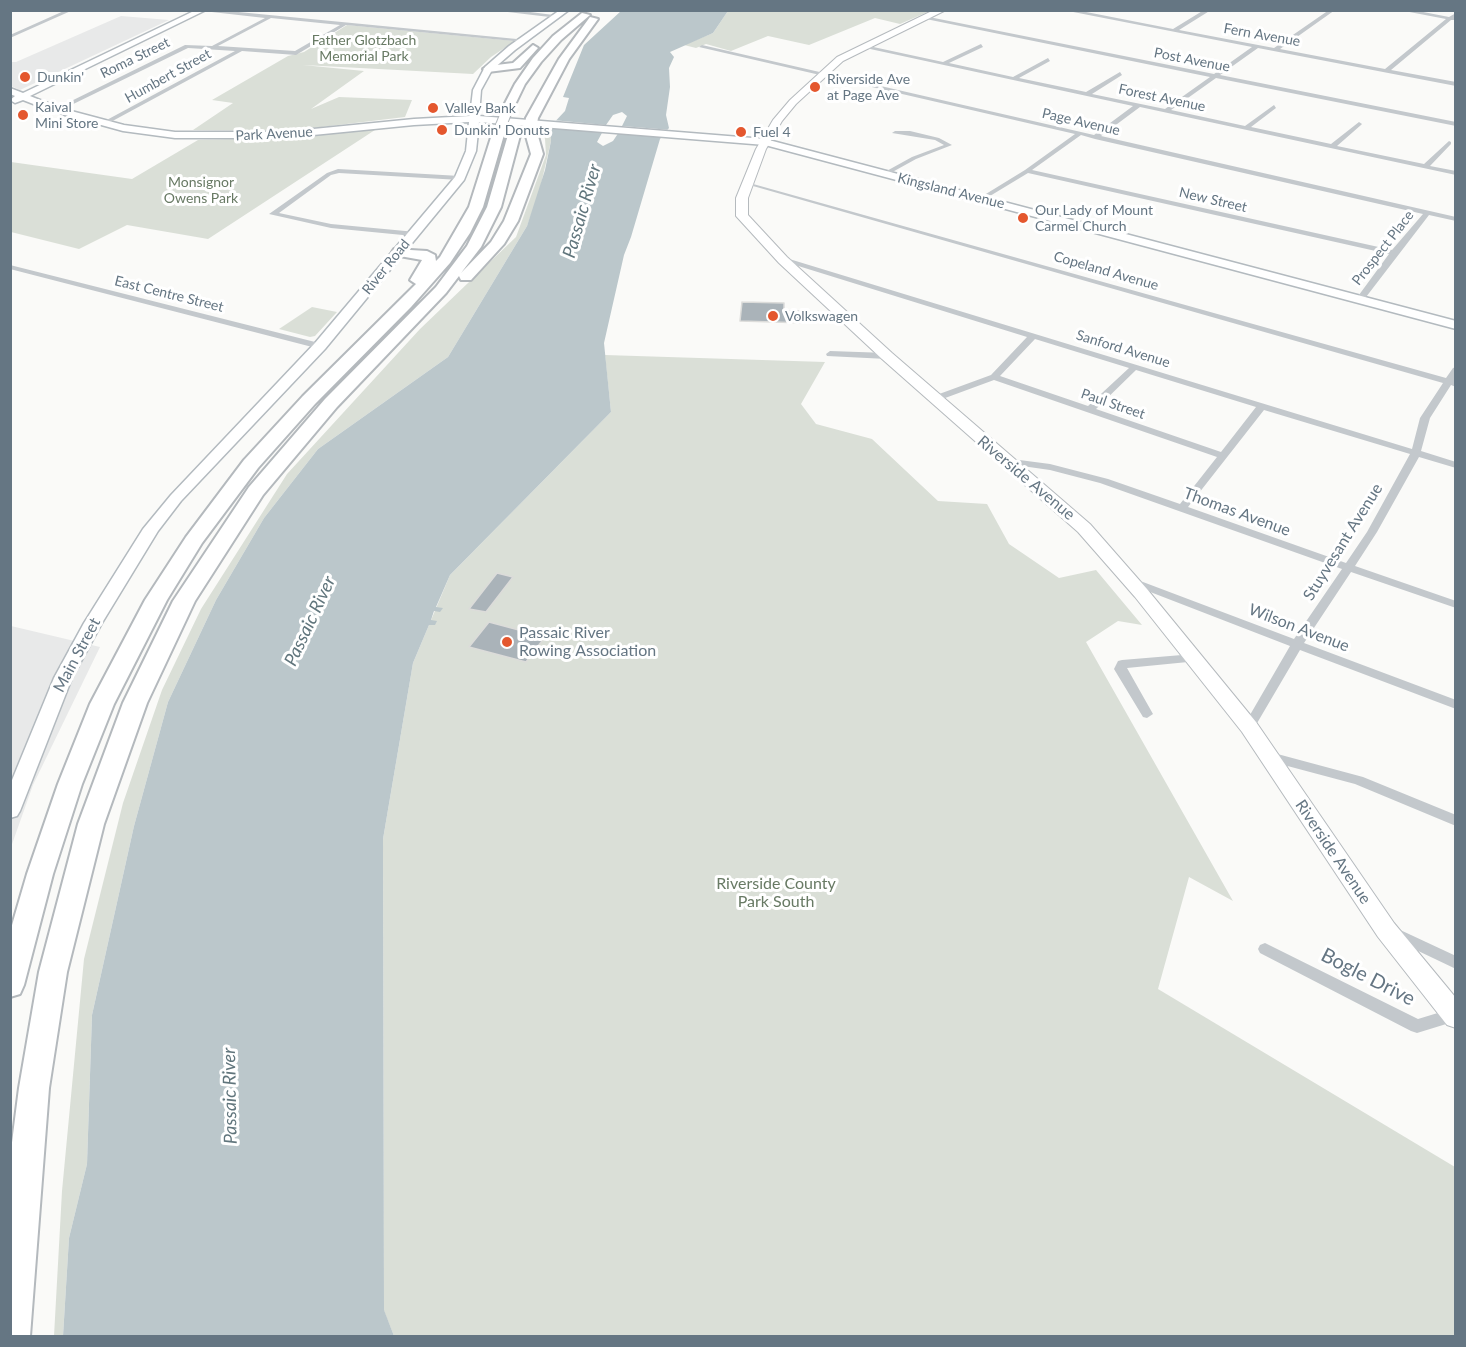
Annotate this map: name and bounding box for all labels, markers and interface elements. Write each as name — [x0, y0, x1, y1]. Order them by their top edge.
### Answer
street label: Fern Avenue — [1222, 20, 1302, 50]
park label: Father Glotzbach Memorial Park — [312, 32, 416, 64]
street label: Roma Street — [98, 34, 172, 82]
street label: Post Avenue — [1153, 44, 1231, 76]
street label: Humbert Street — [122, 45, 214, 107]
place label: Dunkin' — [37, 69, 84, 85]
marker: Dunkin' — [18, 70, 32, 84]
place label: Riverside Ave at Page Ave — [827, 71, 910, 104]
marker: Riverside Ave at Page Ave — [808, 80, 822, 94]
street label: Forest Avenue — [1117, 81, 1207, 115]
place label: Kaival Mini Store — [35, 99, 98, 132]
place label: Valley Bank — [445, 100, 516, 116]
marker: Valley Bank — [426, 101, 440, 115]
street label: Page Avenue — [1040, 105, 1122, 139]
marker: Kaival Mini Store — [16, 108, 30, 122]
place label: Dunkin' Donuts — [454, 122, 550, 138]
marker: Dunkin' Donuts — [435, 123, 449, 137]
street label: Park Avenue — [235, 124, 313, 144]
place label: Fuel 4 — [753, 124, 791, 140]
marker: Fuel 4 — [734, 125, 748, 139]
water label: Passaic River — [558, 162, 606, 260]
street label: Kingsland Avenue — [896, 170, 1006, 212]
park label: Monsignor Owens Park — [164, 174, 238, 206]
street label: New Street — [1177, 184, 1249, 216]
place label: Our Lady of Mount Carmel Church — [1035, 202, 1153, 234]
street label: Prospect Place — [1349, 207, 1417, 289]
marker: Our Lady of Mount Carmel Church — [1016, 211, 1030, 225]
street label: River Road — [359, 236, 413, 298]
street label: Copeland Avenue — [1052, 248, 1160, 294]
street label: East Centre Street — [113, 272, 225, 316]
place label: Volkswagen — [785, 308, 858, 324]
marker: Volkswagen — [766, 309, 780, 323]
street label: Sanford Avenue — [1074, 327, 1172, 371]
street label: Paul Street — [1079, 385, 1147, 423]
street label: Riverside Avenue — [973, 432, 1079, 524]
street label: Stuyvesant Avenue — [1299, 480, 1387, 604]
street label: Thomas Avenue — [1181, 484, 1293, 540]
water label: Passaic River — [280, 573, 340, 669]
street label: Wilson Avenue — [1246, 600, 1352, 656]
street label: Main Street — [49, 614, 105, 696]
place label: Passaic River Rowing Association — [519, 623, 656, 661]
marker: Passaic River Rowing Association — [500, 635, 514, 649]
street label: Riverside Avenue — [1291, 796, 1375, 908]
park label: Riverside County Park South — [716, 874, 836, 912]
street label: Bogle Drive — [1317, 943, 1419, 1011]
water label: Passaic River — [218, 1048, 242, 1144]

